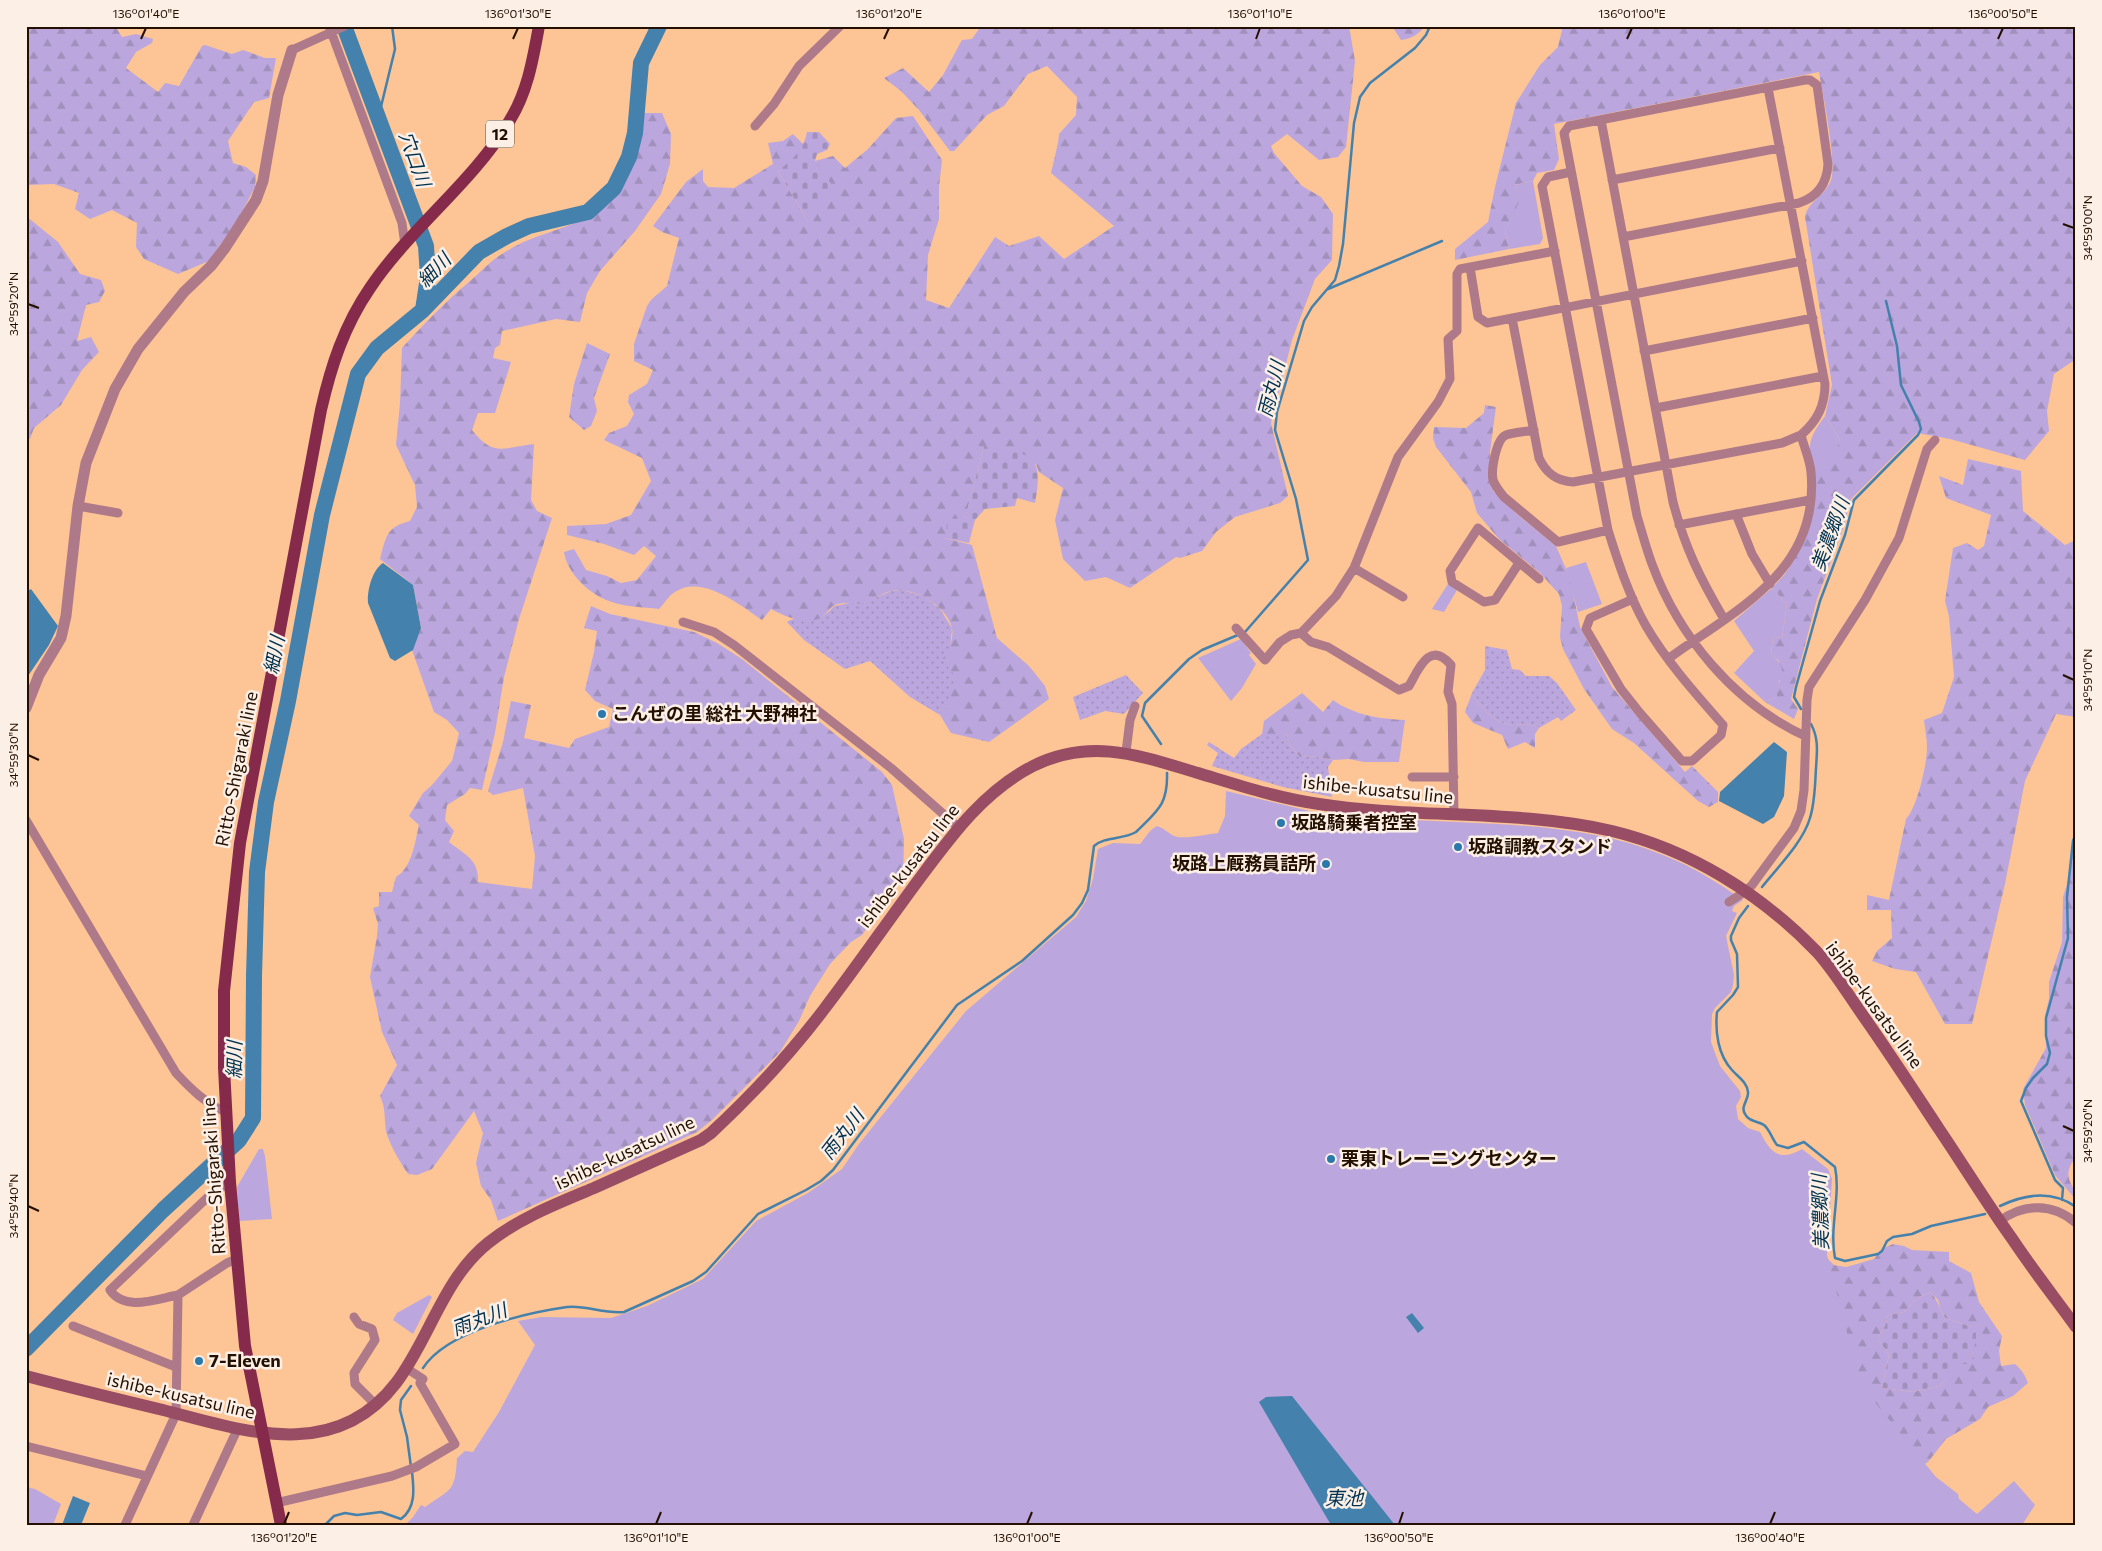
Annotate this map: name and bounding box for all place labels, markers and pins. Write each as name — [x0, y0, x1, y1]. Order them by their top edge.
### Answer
place label: こんぜの里 総社 大野神社 — [612, 702, 817, 724]
marker: こんぜの里 総社 大野神社 — [596, 708, 608, 720]
place label: 坂路騎乗者控室 — [1291, 811, 1417, 833]
marker: 坂路騎乗者控室 — [1275, 817, 1287, 829]
place label: 坂路調教スタンド — [1468, 835, 1612, 857]
marker: 坂路調教スタンド — [1452, 841, 1464, 853]
place label: 坂路上厩務員詰所 — [1172, 852, 1316, 874]
marker: 坂路上厩務員詰所 — [1320, 858, 1332, 870]
place label: 栗東トレーニングセンター — [1341, 1147, 1557, 1169]
marker: 栗東トレーニングセンター — [1325, 1153, 1337, 1165]
place label: 7-Eleven — [209, 1349, 281, 1371]
marker: 7-Eleven — [193, 1355, 205, 1367]

